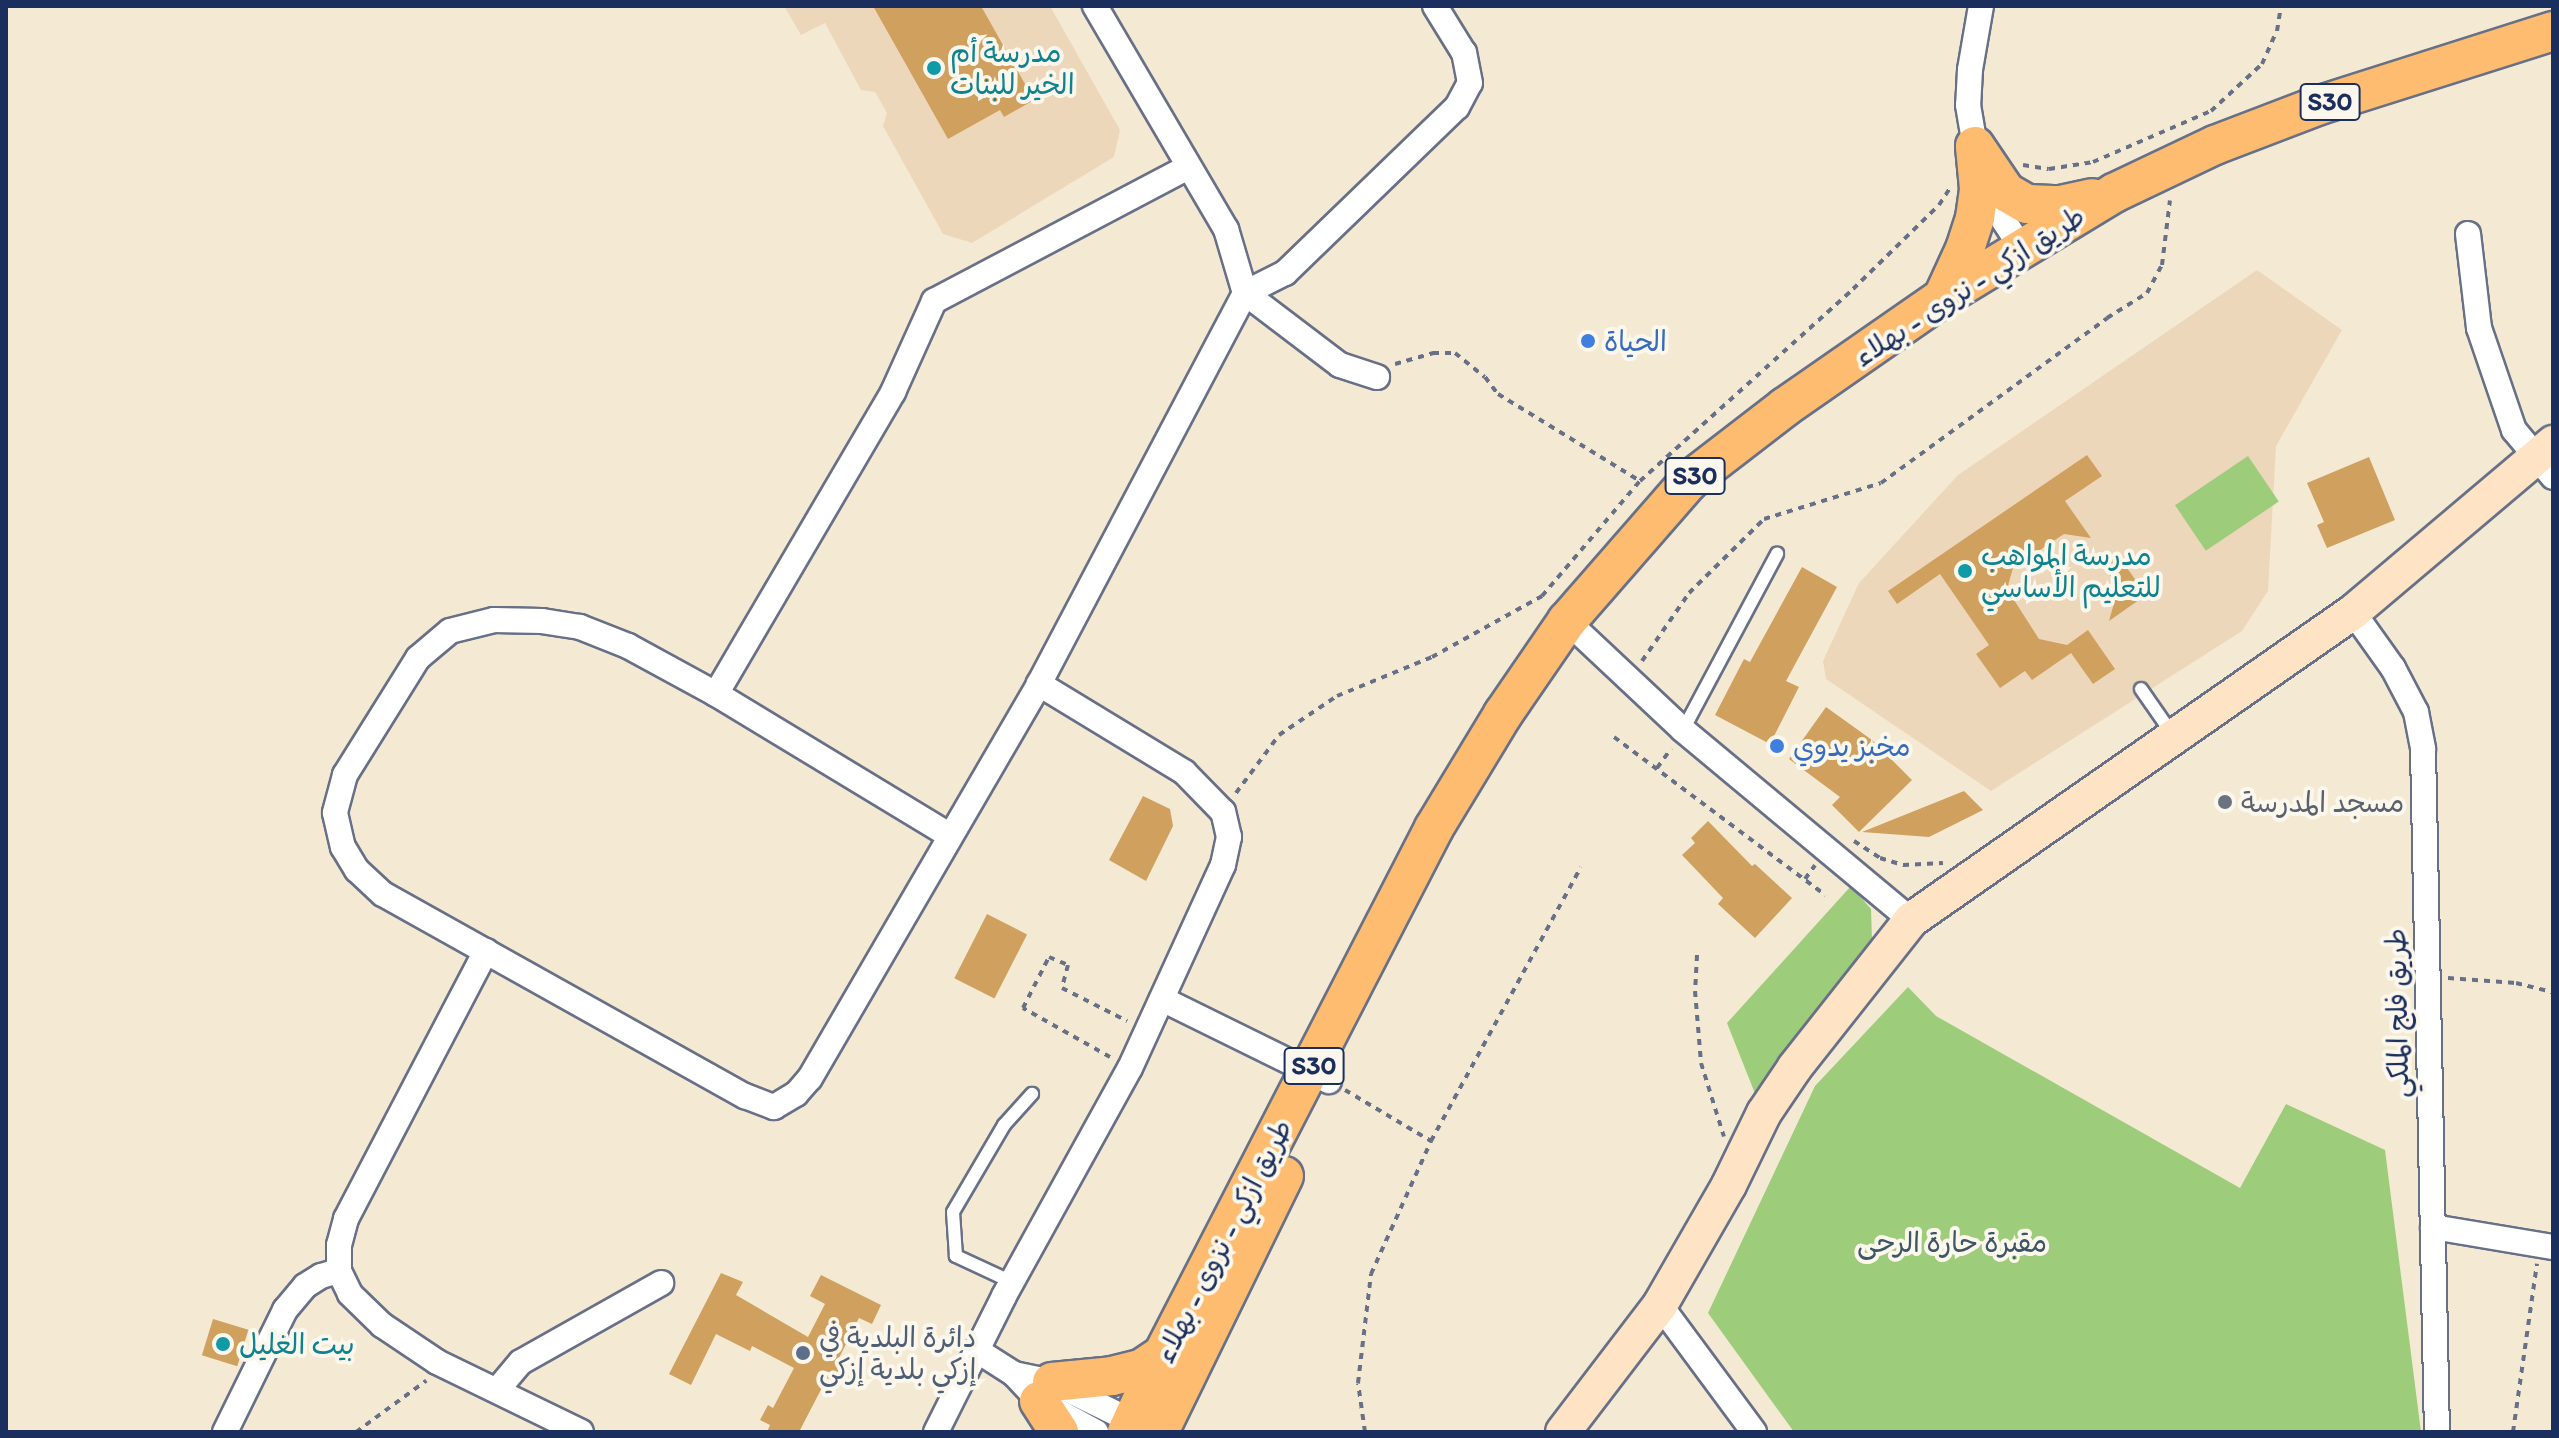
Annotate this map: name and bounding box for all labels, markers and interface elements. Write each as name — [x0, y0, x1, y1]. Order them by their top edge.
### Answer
place label: مدرسة أم الخير للبنات — [950, 35, 1075, 101]
marker: مدرسة أم الخير للبنات — [925, 59, 943, 77]
road number: S30 — [2298, 80, 2362, 124]
street label: طريق ازكي - نزوى - بهلاء — [1847, 199, 2091, 373]
place label: الحياة — [1604, 324, 1667, 358]
marker: الحياة — [1579, 332, 1597, 350]
road number: S30 — [1663, 454, 1727, 498]
place label: مدرسة المواهب للتعليم الأساسي — [1981, 538, 2161, 604]
marker: مدرسة المواهب للتعليم الأساسي — [1956, 562, 1974, 580]
place label: مخبز يدوي — [1793, 729, 1911, 763]
marker: مخبز يدوي — [1768, 737, 1786, 755]
place label: مسجد المدرسة — [2241, 785, 2404, 819]
marker: مسجد المدرسة — [2216, 793, 2234, 811]
street label: طريق فلج الملكي — [2379, 928, 2415, 1098]
road number: S30 — [1282, 1044, 1346, 1088]
street label: طريق ازكي - نزوى - بهلاء — [1147, 1114, 1299, 1368]
park label: مقبرة حارة الرحى — [1857, 1225, 2047, 1259]
place label: دائرة البلدية في إزكي بلدية إزكي — [819, 1320, 976, 1386]
place label: بيت الغليل — [239, 1327, 355, 1361]
marker: بيت الغليل — [214, 1335, 232, 1353]
marker: دائرة البلدية في إزكي بلدية إزكي — [794, 1344, 812, 1362]

